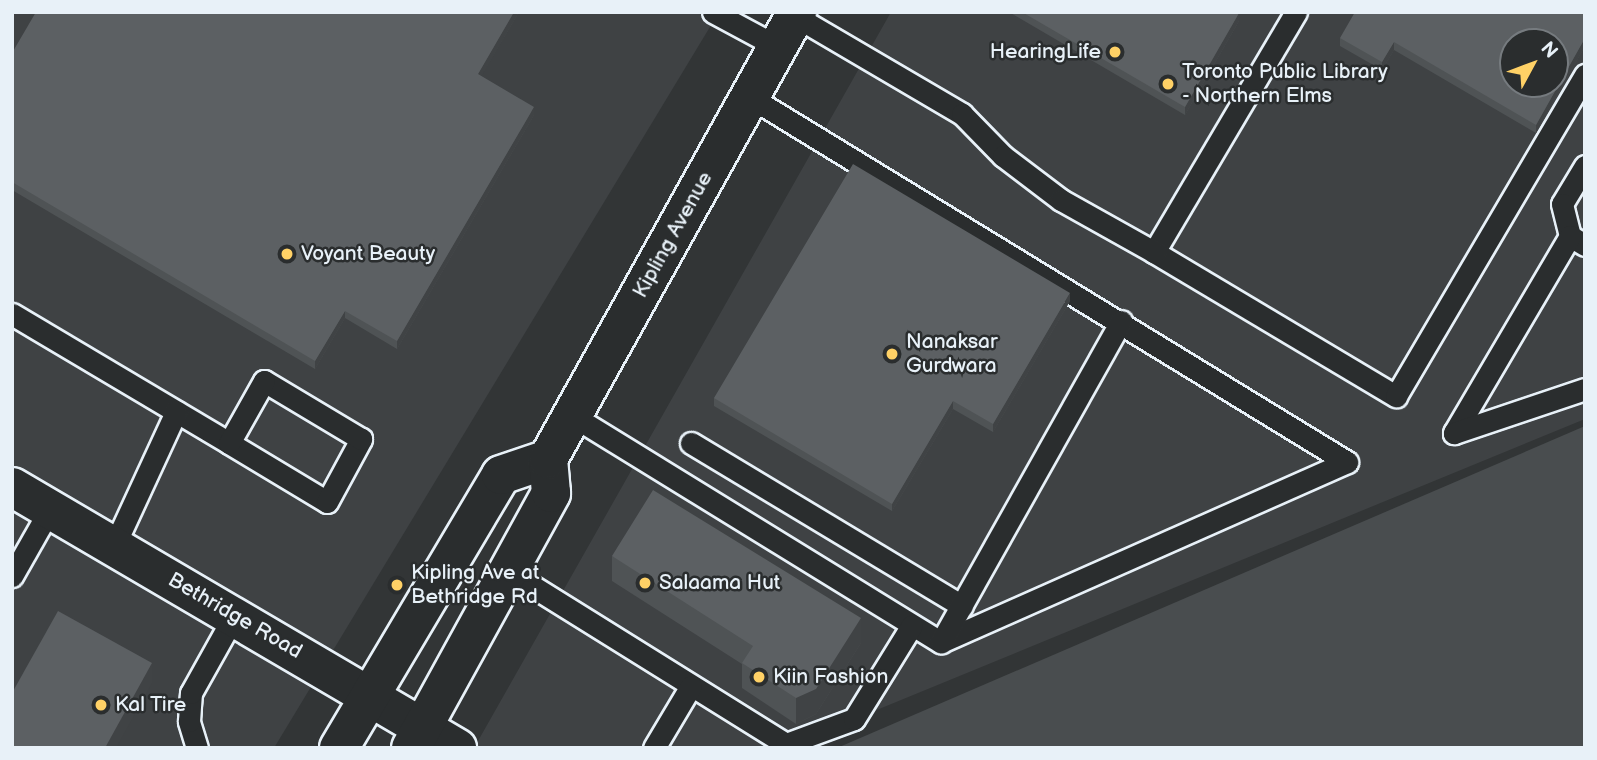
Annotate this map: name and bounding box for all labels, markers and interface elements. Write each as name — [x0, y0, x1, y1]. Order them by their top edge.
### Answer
north arrow — [1499, 28, 1569, 98]
text: N — [1535, 37, 1562, 63]
place label: HearingLife — [990, 39, 1101, 65]
marker: HearingLife — [1107, 44, 1123, 60]
place label: Toronto Public Library - Northern Elms — [1182, 59, 1388, 109]
marker: Toronto Public Library - Northern Elms — [1160, 76, 1176, 92]
street label: Kipling Avenue — [628, 168, 718, 302]
place label: Voyant Beauty — [301, 241, 435, 267]
marker: Voyant Beauty — [279, 246, 295, 262]
place label: Nanaksar Gurdwara — [906, 329, 998, 379]
marker: Nanaksar Gurdwara — [884, 346, 900, 362]
place label: Kipling Ave at Bethridge Rd — [411, 560, 539, 610]
street label: Bethridge Road — [164, 567, 306, 665]
place label: Salaama Hut — [659, 570, 780, 596]
marker: Salaama Hut — [637, 575, 653, 591]
marker: Kipling Ave at Bethridge Rd — [389, 577, 405, 593]
place label: Kiin Fashion — [773, 664, 888, 690]
marker: Kiin Fashion — [751, 669, 767, 685]
place label: Kal Tire — [115, 692, 187, 718]
marker: Kal Tire — [93, 697, 109, 713]

